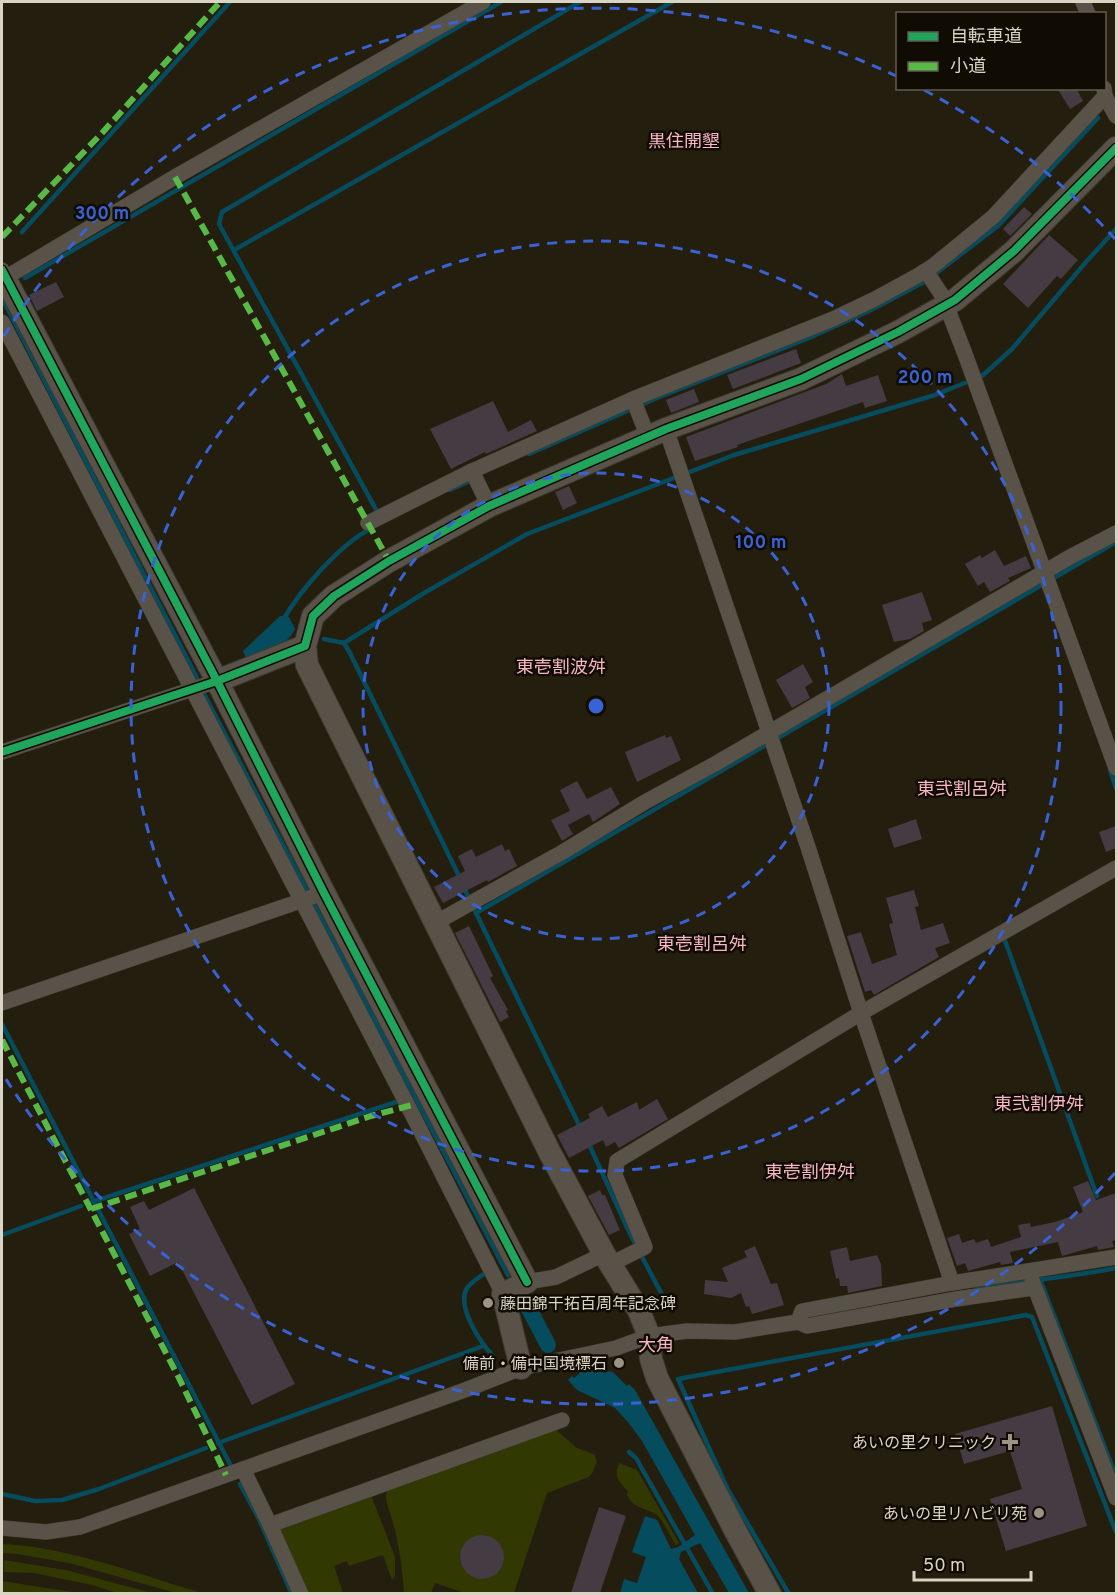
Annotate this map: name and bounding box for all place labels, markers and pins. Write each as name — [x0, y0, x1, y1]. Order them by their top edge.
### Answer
centre of rings — [586, 696, 606, 716]
place label: 藤田錦干拓百周年記念碑 — [500, 1295, 676, 1315]
marker: 藤田錦干拓百周年記念碑 — [481, 1296, 495, 1310]
place label: 備前・備中国境標石 — [463, 1355, 607, 1375]
marker: 備前・備中国境標石 — [612, 1356, 626, 1370]
marker: あいの里クリニック — [1001, 1433, 1019, 1451]
place label: あいの里クリニック — [852, 1434, 996, 1454]
place label: あいの里リハビリ苑 — [883, 1505, 1027, 1525]
marker: あいの里リハビリ苑 — [1032, 1506, 1046, 1520]

